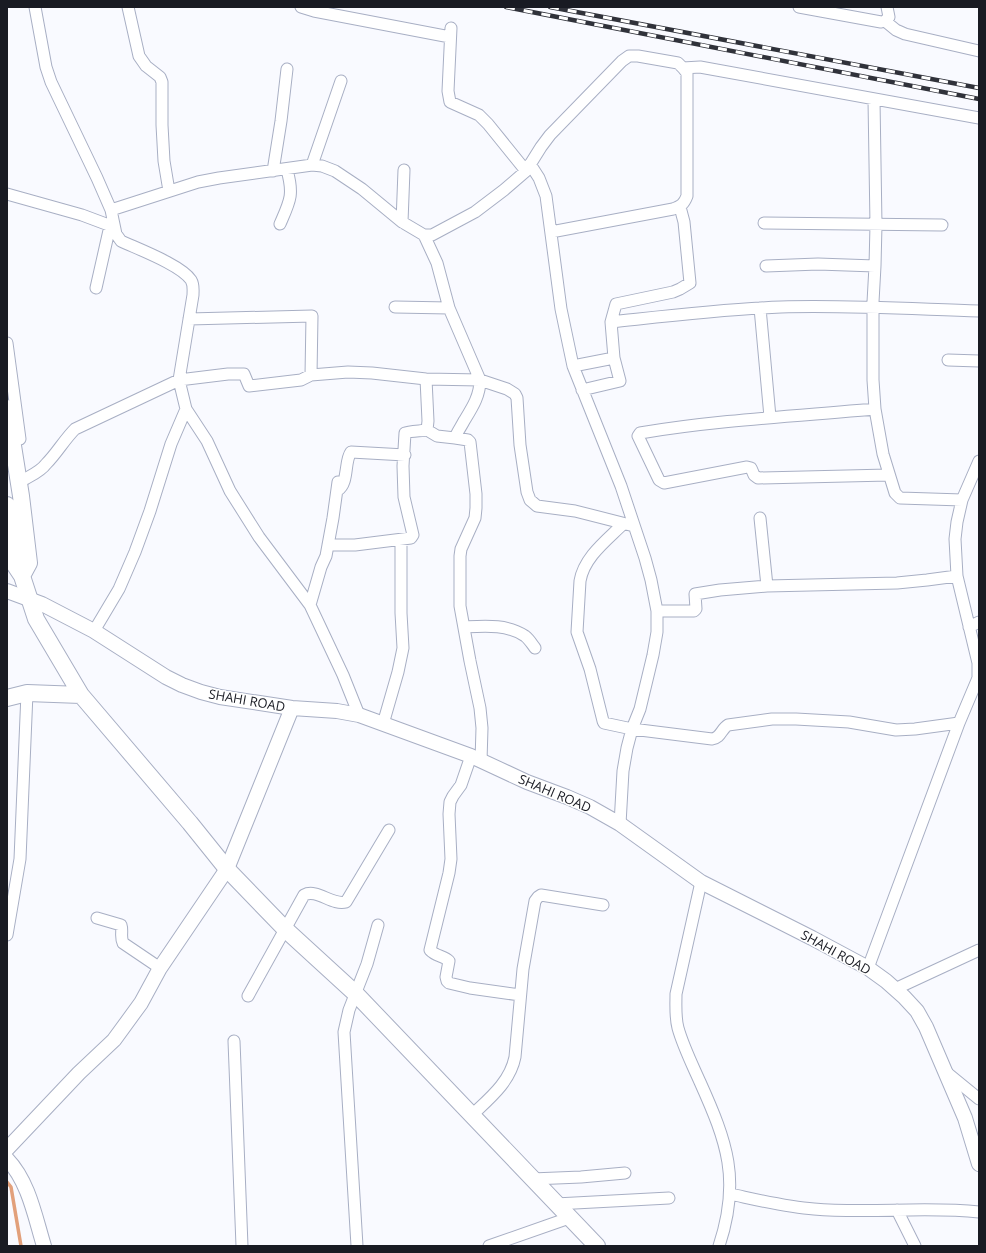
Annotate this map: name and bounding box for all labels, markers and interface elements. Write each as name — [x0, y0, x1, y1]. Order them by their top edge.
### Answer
street label: SHAHI ROAD — [207, 684, 287, 716]
street label: SHAHI ROAD — [516, 770, 594, 816]
street label: SHAHI ROAD — [798, 925, 874, 979]

